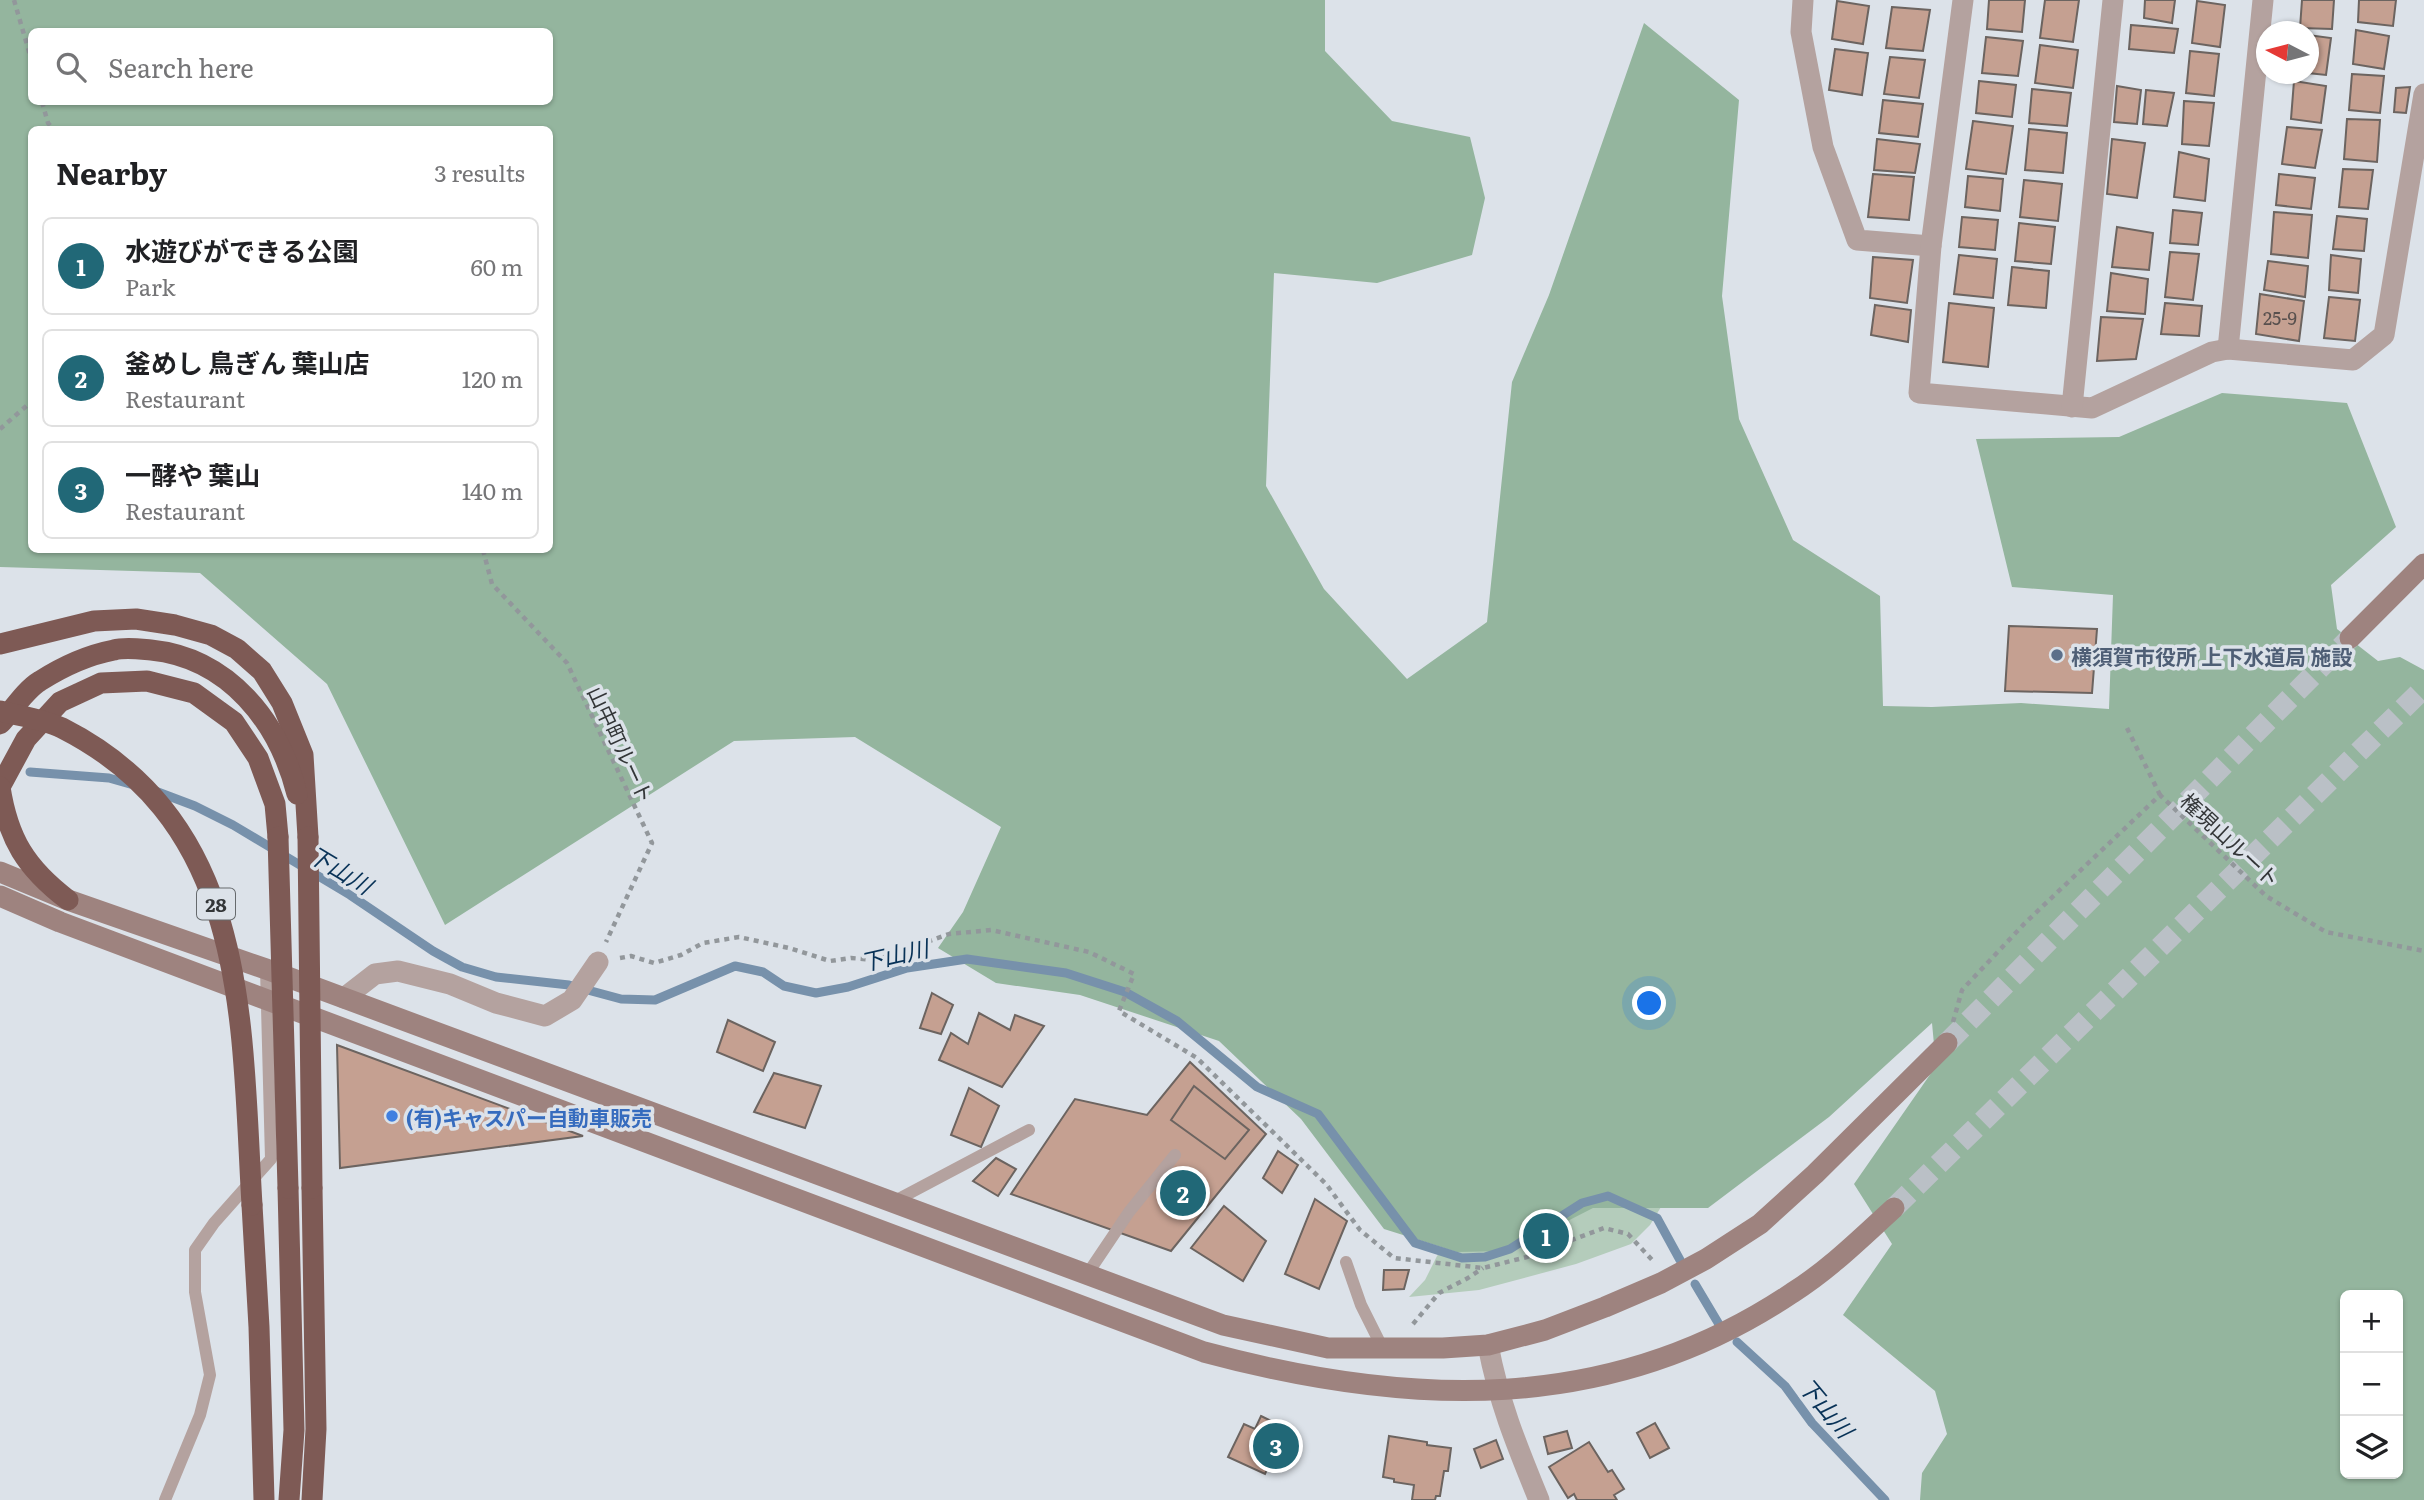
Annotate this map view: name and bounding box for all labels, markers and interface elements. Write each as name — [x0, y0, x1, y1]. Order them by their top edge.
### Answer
north arrow — [2256, 21, 2319, 84]
search box — [28, 28, 553, 105]
text: Search here — [108, 47, 254, 86]
icon: search — [52, 48, 90, 86]
text: Nearby — [56, 150, 167, 194]
text: 3 results — [434, 155, 525, 189]
text: 水遊びができる公園 — [125, 230, 358, 269]
text: 1 — [76, 249, 86, 283]
text: 60 m — [470, 249, 523, 283]
text: Park — [125, 269, 175, 303]
house number: 25-9 — [2263, 304, 2297, 331]
text: 釜めし 鳥ぎん 葉山店 — [125, 342, 369, 381]
text: 2 — [75, 361, 87, 395]
text: 120 m — [462, 361, 523, 395]
text: Restaurant — [125, 381, 245, 415]
text: 一酵や 葉山 — [125, 454, 260, 493]
text: 3 — [75, 473, 87, 507]
text: 140 m — [462, 473, 523, 507]
text: Restaurant — [125, 493, 245, 527]
place label: 横須賀市役所 上下水道局 施設 — [2071, 640, 2352, 671]
marker: 横須賀市役所 上下水道局 施設 — [2049, 647, 2065, 663]
street label: 山中町ルート — [581, 680, 663, 808]
street label: 権現山ルート — [2174, 785, 2288, 893]
water label: 下山川 — [303, 837, 382, 903]
road number: 28 — [197, 888, 235, 920]
water label: 下山川 — [857, 929, 934, 978]
your location — [1632, 986, 1666, 1020]
place label: (有)キャスパー自動車販売 — [406, 1101, 652, 1132]
marker: (有)キャスパー自動車販売 — [384, 1108, 400, 1124]
pin: 2 — [1160, 1167, 1206, 1219]
pin: 1 — [1523, 1210, 1569, 1262]
map controls — [2340, 1290, 2403, 1479]
button: + — [2340, 1290, 2403, 1353]
button: − — [2340, 1353, 2403, 1416]
water label: 下山川 — [1792, 1370, 1864, 1447]
button: layers — [2340, 1416, 2403, 1479]
pin: 3 — [1253, 1420, 1299, 1472]

